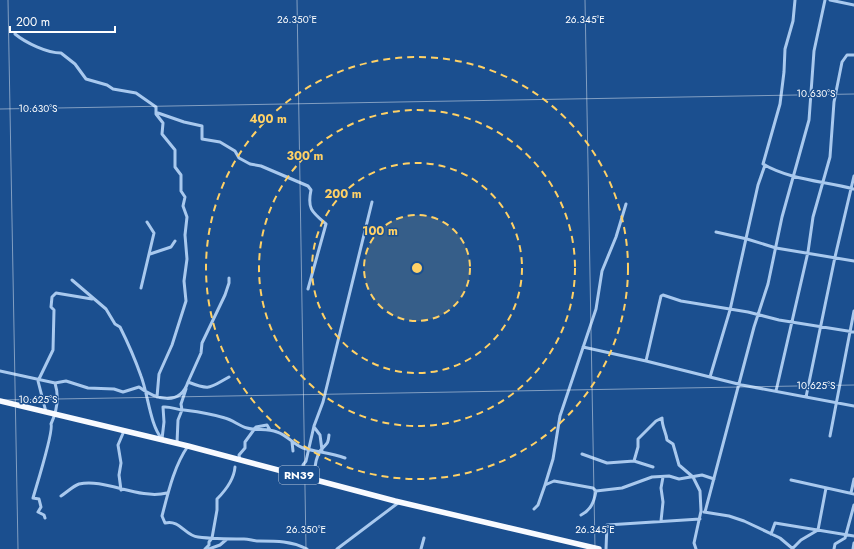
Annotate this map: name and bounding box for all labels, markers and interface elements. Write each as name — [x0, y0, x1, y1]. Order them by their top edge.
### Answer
scale bar — [10, 8, 115, 34]
text: 26.350°E — [277, 12, 317, 27]
text: 26.345°E — [565, 12, 605, 27]
text: 200 m — [16, 13, 50, 31]
text: 10.630°S — [797, 86, 836, 101]
text: 10.630°S — [19, 101, 58, 116]
text: 400 m — [249, 110, 287, 128]
text: 300 m — [287, 147, 324, 165]
text: 200 m — [324, 185, 362, 203]
text: 100 m — [362, 222, 398, 240]
centre of rings — [410, 261, 424, 275]
text: 10.625°S — [797, 378, 836, 393]
text: 10.625°S — [19, 392, 58, 407]
road number: RN39 — [279, 466, 319, 484]
text: 26.350°E — [286, 522, 326, 537]
text: 26.345°E — [575, 522, 615, 537]

